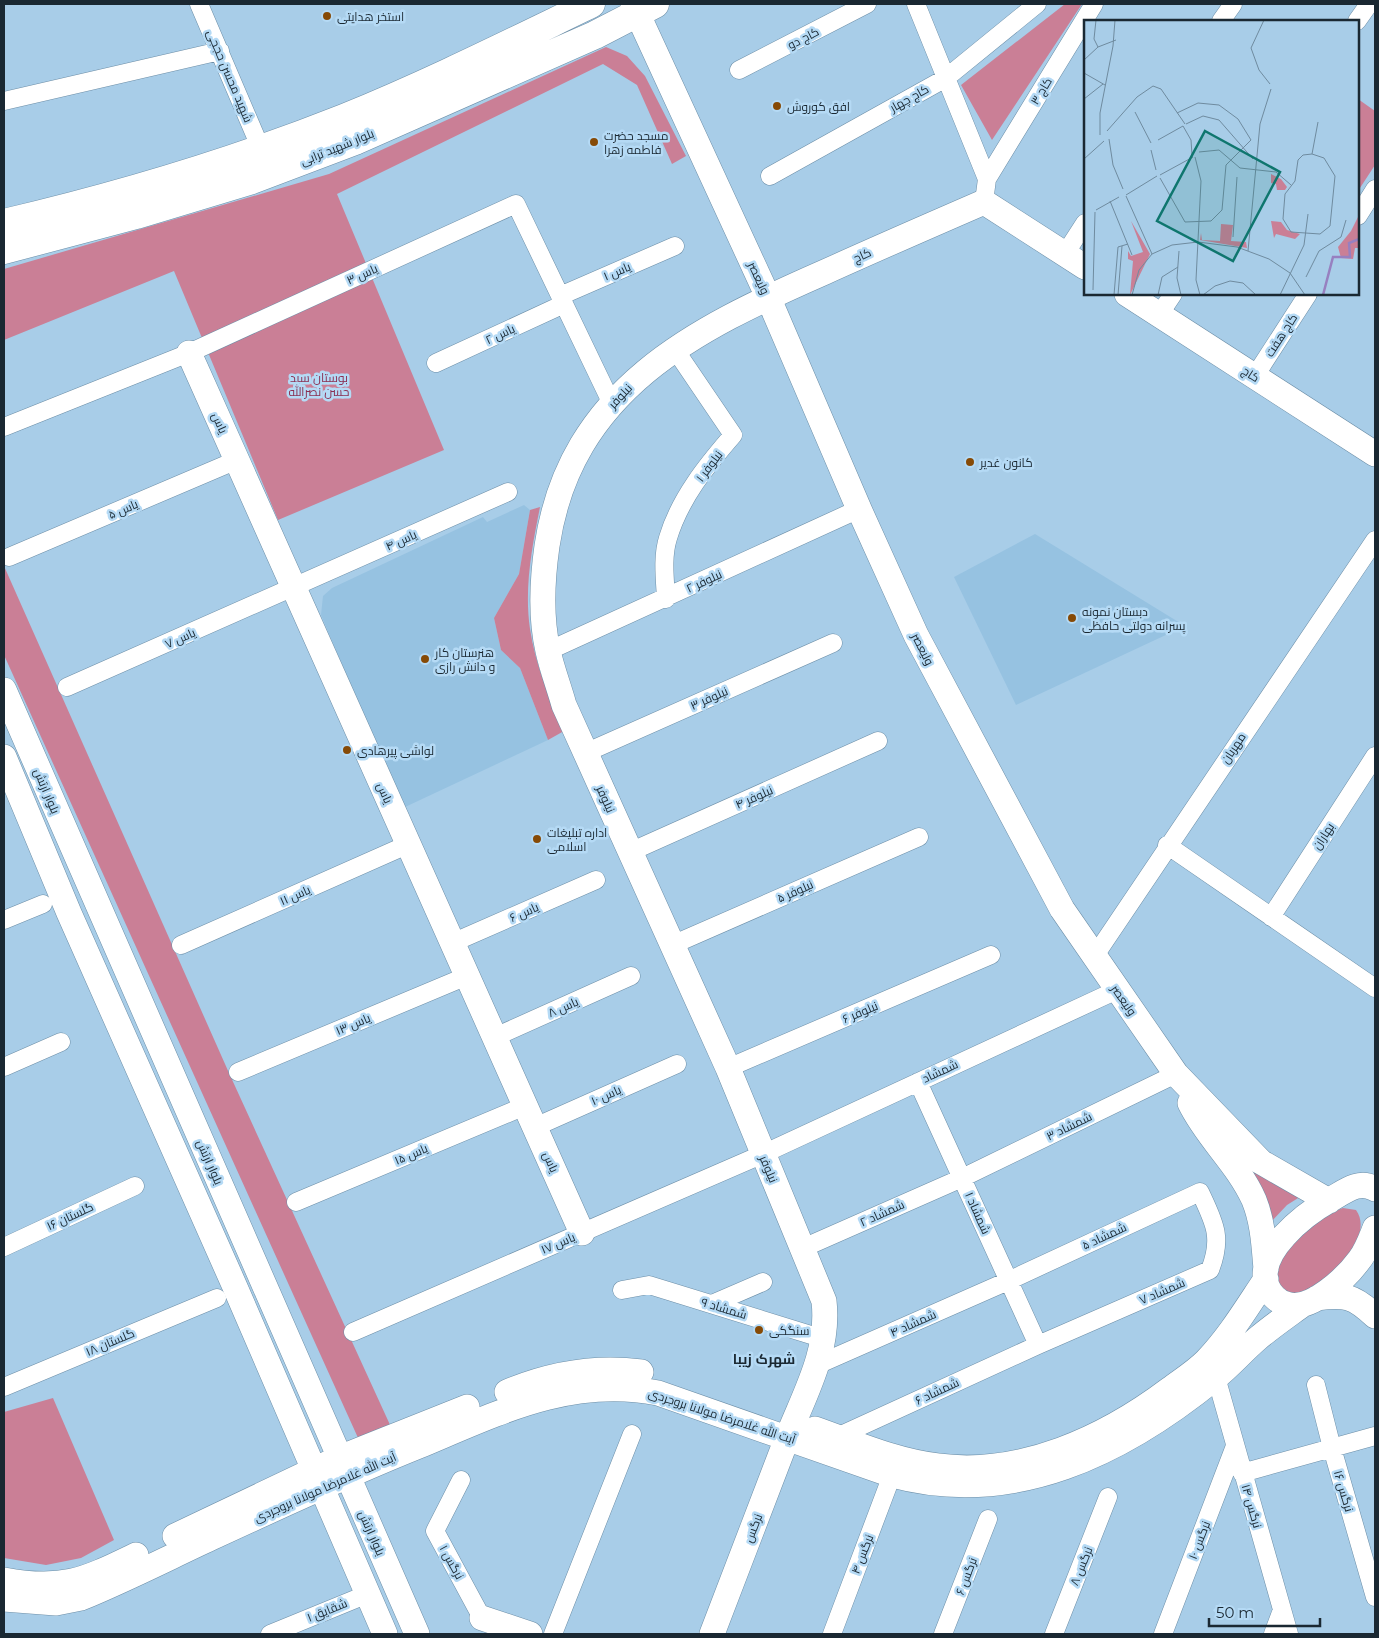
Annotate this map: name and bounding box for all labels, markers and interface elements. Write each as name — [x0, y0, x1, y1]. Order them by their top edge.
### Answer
place label: استخر هدایتی — [337, 9, 404, 24]
marker: استخر هدایتی — [321, 10, 333, 22]
inset map — [1084, 20, 1359, 295]
street label: کاج دو — [785, 24, 822, 53]
street label: شهید محسن حججی — [204, 27, 256, 125]
street label: کاج ۳ — [1027, 75, 1056, 108]
street label: کاج چهار — [886, 81, 932, 117]
place label: افق کوروش — [787, 99, 850, 114]
marker: افق کوروش — [771, 100, 783, 112]
street label: بلوار شهید ترابی — [298, 125, 376, 169]
place label: مسجد حضرت فاطمه زهرا — [604, 128, 668, 157]
marker: مسجد حضرت فاطمه زهرا — [588, 136, 600, 148]
street label: کاج — [851, 244, 874, 266]
street label: یاس ۱ — [601, 258, 634, 283]
street label: ولیعصر — [745, 258, 773, 297]
street label: یاس ۳ — [344, 260, 381, 287]
street label: کاج هفت — [1262, 311, 1301, 360]
street label: یاس ۲ — [483, 320, 518, 347]
street label: کاج — [1239, 363, 1263, 386]
park label: بوستان سید حسن نصرالله — [289, 370, 349, 399]
street label: نیلوفر — [604, 381, 635, 412]
street label: یاس — [209, 410, 232, 436]
street label: نیلوفر ۱ — [692, 447, 726, 485]
place label: کانون غدیر — [979, 455, 1033, 470]
marker: کانون غدیر — [964, 456, 976, 468]
street label: یاس ۵ — [106, 496, 141, 522]
street label: یاس ۴ — [383, 526, 420, 553]
street label: نیلوفر ۲ — [684, 566, 724, 596]
place label: دبستان نمونه پسرانه دولتی حافظی — [1082, 604, 1186, 635]
marker: دبستان نمونه پسرانه دولتی حافظی — [1066, 612, 1078, 624]
street label: یاس ۷ — [162, 624, 198, 651]
street label: ولیعصر — [908, 629, 937, 668]
place label: هنرستان کار و دانش رازی — [434, 645, 495, 674]
marker: هنرستان کار و دانش رازی — [419, 653, 431, 665]
street label: نیلوفر ۳ — [688, 683, 730, 713]
street label: مهربان — [1217, 730, 1249, 766]
place label: لواشی پیرهادی — [357, 743, 434, 760]
marker: لواشی پیرهادی — [341, 744, 353, 756]
street label: بلوار ارتش — [31, 766, 63, 816]
street label: یاس — [374, 780, 397, 806]
street label: نیلوفر — [593, 782, 619, 815]
street label: نیلوفر ۴ — [733, 782, 775, 812]
street label: بهاران — [1309, 820, 1337, 852]
place label: اداره تبلیغات اسلامی — [547, 825, 607, 854]
marker: اداره تبلیغات اسلامی — [531, 833, 543, 845]
street label: نیلوفر ۵ — [775, 876, 815, 906]
street label: یاس ۱۱ — [277, 881, 313, 908]
street label: یاس ۶ — [507, 899, 542, 925]
street label: ولیعصر — [1107, 981, 1140, 1018]
street label: یاس ۸ — [545, 993, 581, 1020]
street label: نیلوفر ۶ — [840, 998, 880, 1026]
street label: یاس ۱۳ — [333, 1010, 373, 1038]
street label: شمشاد — [920, 1056, 960, 1086]
street label: یاس ۱۰ — [589, 1081, 624, 1108]
street label: شمشاد ۳ — [1044, 1108, 1094, 1143]
street label: بلوار ارتش — [193, 1137, 227, 1187]
street label: یاس ۱۵ — [392, 1140, 431, 1168]
street label: یاس — [540, 1149, 563, 1175]
street label: نیلوفر — [756, 1152, 781, 1185]
street label: شمشاد ۱ — [962, 1190, 994, 1236]
street label: شمشاد ۲ — [857, 1197, 907, 1229]
street label: گلستان ۱۶ — [44, 1199, 96, 1233]
street label: شمشاد ۵ — [1079, 1219, 1129, 1253]
street label: یاس ۱۷ — [539, 1229, 578, 1257]
street label: شمشاد ۷ — [1137, 1275, 1187, 1307]
street label: شمشاد ۹ — [699, 1294, 749, 1322]
street label: شمشاد ۴ — [888, 1306, 938, 1340]
place label: سنگکی — [769, 1323, 810, 1338]
marker: سنگکی — [753, 1324, 765, 1336]
street label: گلستان ۱۸ — [83, 1325, 137, 1359]
district label: شهرک زیبا — [733, 1350, 795, 1368]
street label: شمشاد ۶ — [913, 1374, 961, 1408]
street label: آیت الله غلامرضا مولانا بروجردی — [647, 1385, 798, 1447]
street label: آیت الله غلامرضا مولانا بروجردی — [252, 1449, 399, 1525]
street label: نرگس ۱۶ — [1331, 1469, 1357, 1513]
street label: نرگس ۱۴ — [1239, 1482, 1265, 1530]
street label: بلوار ارتش — [355, 1508, 389, 1558]
street label: نرگس — [741, 1511, 765, 1545]
street label: نرگس ۱۰ — [1185, 1519, 1213, 1561]
street label: نرگس ۴ — [848, 1532, 876, 1576]
street label: نرگس ۱ — [437, 1542, 467, 1582]
street label: نرگس ۸ — [1066, 1544, 1096, 1588]
street label: نرگس ۶ — [952, 1555, 980, 1597]
street label: شقایق ۱ — [305, 1595, 349, 1625]
scale bar — [1209, 1596, 1320, 1628]
text: 50 m — [1216, 1603, 1254, 1622]

